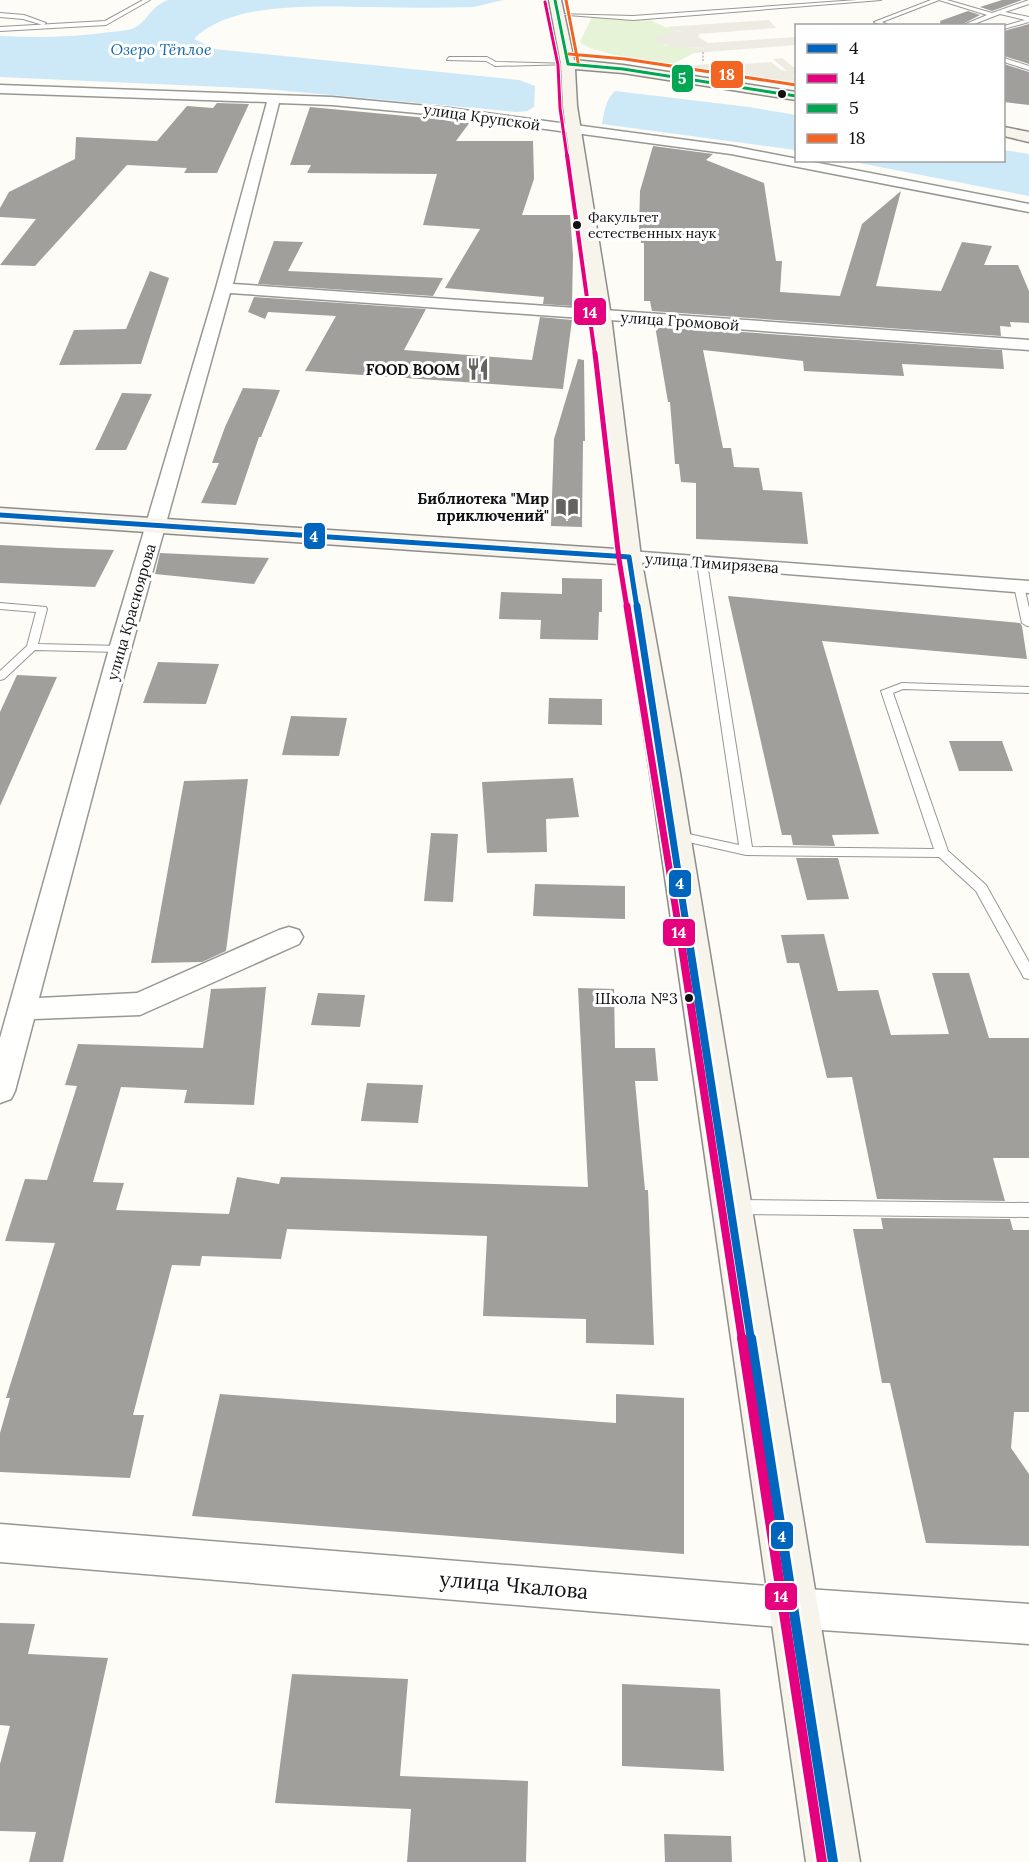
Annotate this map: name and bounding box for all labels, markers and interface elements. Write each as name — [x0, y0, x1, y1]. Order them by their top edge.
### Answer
legend — [795, 24, 1005, 162]
text: 4 — [849, 36, 859, 59]
water label: Озеро Тёплое — [110, 39, 212, 59]
line badge: 18 — [710, 60, 744, 89]
line badge: 5 — [671, 64, 694, 93]
text: 18 — [719, 64, 735, 84]
text: 14 — [849, 66, 866, 89]
text: 5 — [678, 68, 687, 88]
unlabelled marker — [776, 88, 788, 100]
text: 5 — [849, 96, 859, 119]
street label: улица Крупской — [423, 99, 541, 135]
text: 18 — [849, 126, 866, 149]
place label: Факультет естественных наук — [588, 208, 717, 242]
marker: Факультет естественных наук — [571, 219, 583, 231]
line badge: 14 — [573, 297, 607, 326]
text: 14 — [582, 302, 598, 322]
street label: улица Громовой — [620, 307, 740, 335]
restaurant icon: FOOD BOOM — [465, 356, 491, 382]
place label: FOOD BOOM — [366, 360, 460, 379]
place label: Библиотека "Мир приключений" — [417, 489, 549, 525]
library icon: Библиотека "Мир приключений" — [554, 494, 580, 520]
line badge: 4 — [303, 522, 326, 550]
text: 4 — [310, 526, 319, 546]
street label: улица Красноярова — [102, 541, 160, 683]
street label: улица Тимирязева — [644, 549, 780, 577]
line badge: 4 — [668, 869, 692, 898]
text: 4 — [676, 873, 685, 893]
line badge: 14 — [662, 918, 696, 947]
text: 14 — [671, 922, 687, 942]
place label: Школа №3 — [595, 988, 678, 1008]
marker: Школа №3 — [683, 992, 695, 1004]
line badge: 4 — [770, 1521, 794, 1550]
text: 4 — [778, 1526, 787, 1546]
street label: улица Чкалова — [439, 1565, 590, 1605]
line badge: 14 — [764, 1582, 798, 1611]
text: 14 — [773, 1586, 789, 1606]

